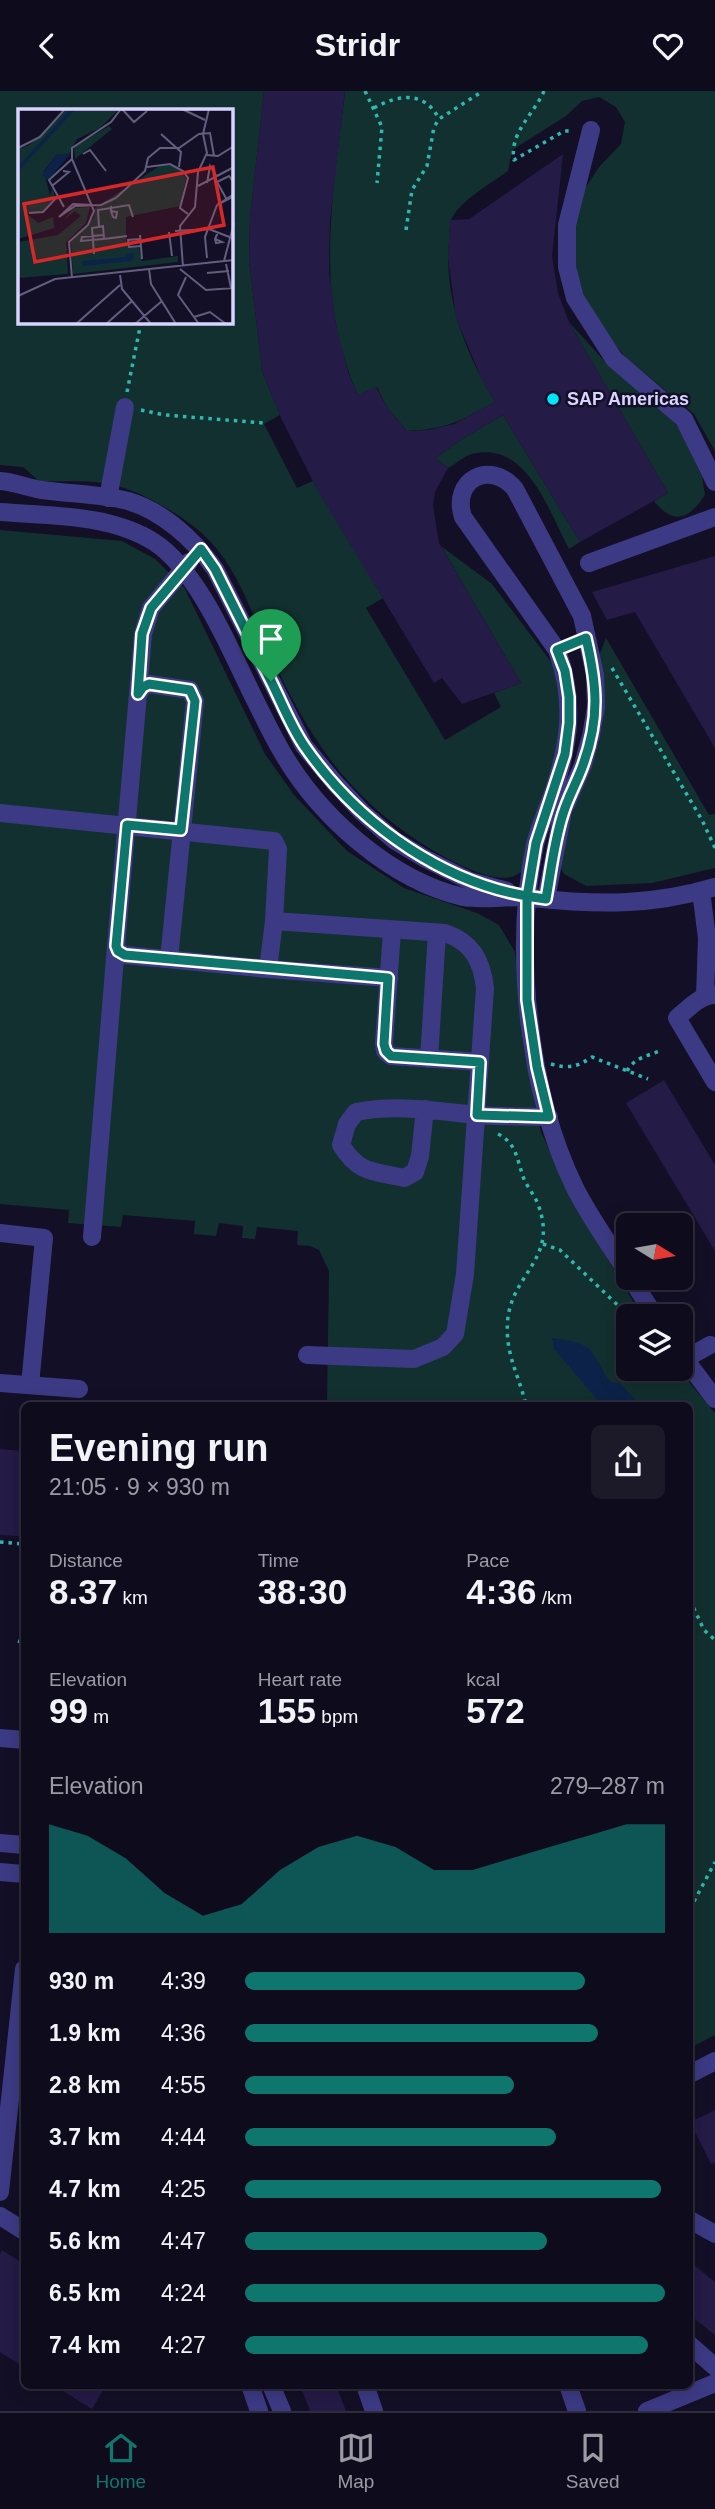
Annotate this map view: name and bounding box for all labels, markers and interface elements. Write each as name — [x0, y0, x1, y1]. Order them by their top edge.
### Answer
icon: back — [28, 27, 66, 65]
text: Stridr — [315, 27, 400, 63]
icon: heart — [649, 27, 687, 65]
inset map — [18, 109, 233, 324]
place label: SAP Americas — [567, 389, 689, 409]
marker: SAP Americas — [545, 391, 561, 407]
pin — [241, 609, 301, 681]
icon: arrive — [252, 620, 290, 658]
north arrow — [616, 1213, 693, 1290]
map controls — [616, 1213, 693, 1381]
button: layers — [616, 1304, 693, 1381]
button: share — [591, 1425, 665, 1499]
text: Evening run — [49, 1427, 269, 1469]
text: 21:05 · 9 × 930 m — [49, 1474, 230, 1500]
text: Distance — [49, 1550, 123, 1571]
text: Time — [258, 1550, 299, 1571]
text: Pace — [466, 1550, 510, 1571]
text: 8.37 — [49, 1572, 117, 1611]
text: 38:30 — [258, 1572, 347, 1611]
text: 4:36 — [466, 1572, 536, 1611]
text: km — [117, 1587, 148, 1608]
text: /km — [536, 1587, 572, 1608]
text: Elevation — [49, 1669, 127, 1690]
text: Heart rate — [258, 1669, 342, 1690]
text: kcal — [466, 1669, 500, 1690]
text: 99 — [49, 1691, 88, 1730]
text: 155 — [258, 1691, 316, 1730]
text: 572 — [466, 1691, 525, 1730]
text: m — [88, 1706, 109, 1727]
text: bpm — [316, 1706, 358, 1727]
text: Elevation — [49, 1773, 144, 1799]
text: 279–287 m — [550, 1773, 665, 1799]
text: 930 m — [49, 1968, 114, 1994]
text: 4:39 — [161, 1968, 206, 1994]
text: 1.9 km — [49, 2020, 121, 2046]
text: 4:36 — [161, 2020, 206, 2046]
text: 2.8 km — [49, 2072, 121, 2098]
text: 4:55 — [161, 2072, 206, 2098]
text: 3.7 km — [49, 2124, 121, 2150]
text: 4:44 — [161, 2124, 206, 2150]
text: 4.7 km — [49, 2176, 121, 2202]
text: 4:25 — [161, 2176, 206, 2202]
text: 5.6 km — [49, 2228, 121, 2254]
text: 4:47 — [161, 2228, 206, 2254]
text: 6.5 km — [49, 2280, 121, 2306]
text: 4:24 — [161, 2280, 206, 2306]
text: 7.4 km — [49, 2332, 121, 2358]
text: 4:27 — [161, 2332, 206, 2358]
tab: Home — [95, 2429, 146, 2493]
tab: Map — [337, 2429, 375, 2493]
tab: Saved — [566, 2429, 620, 2493]

